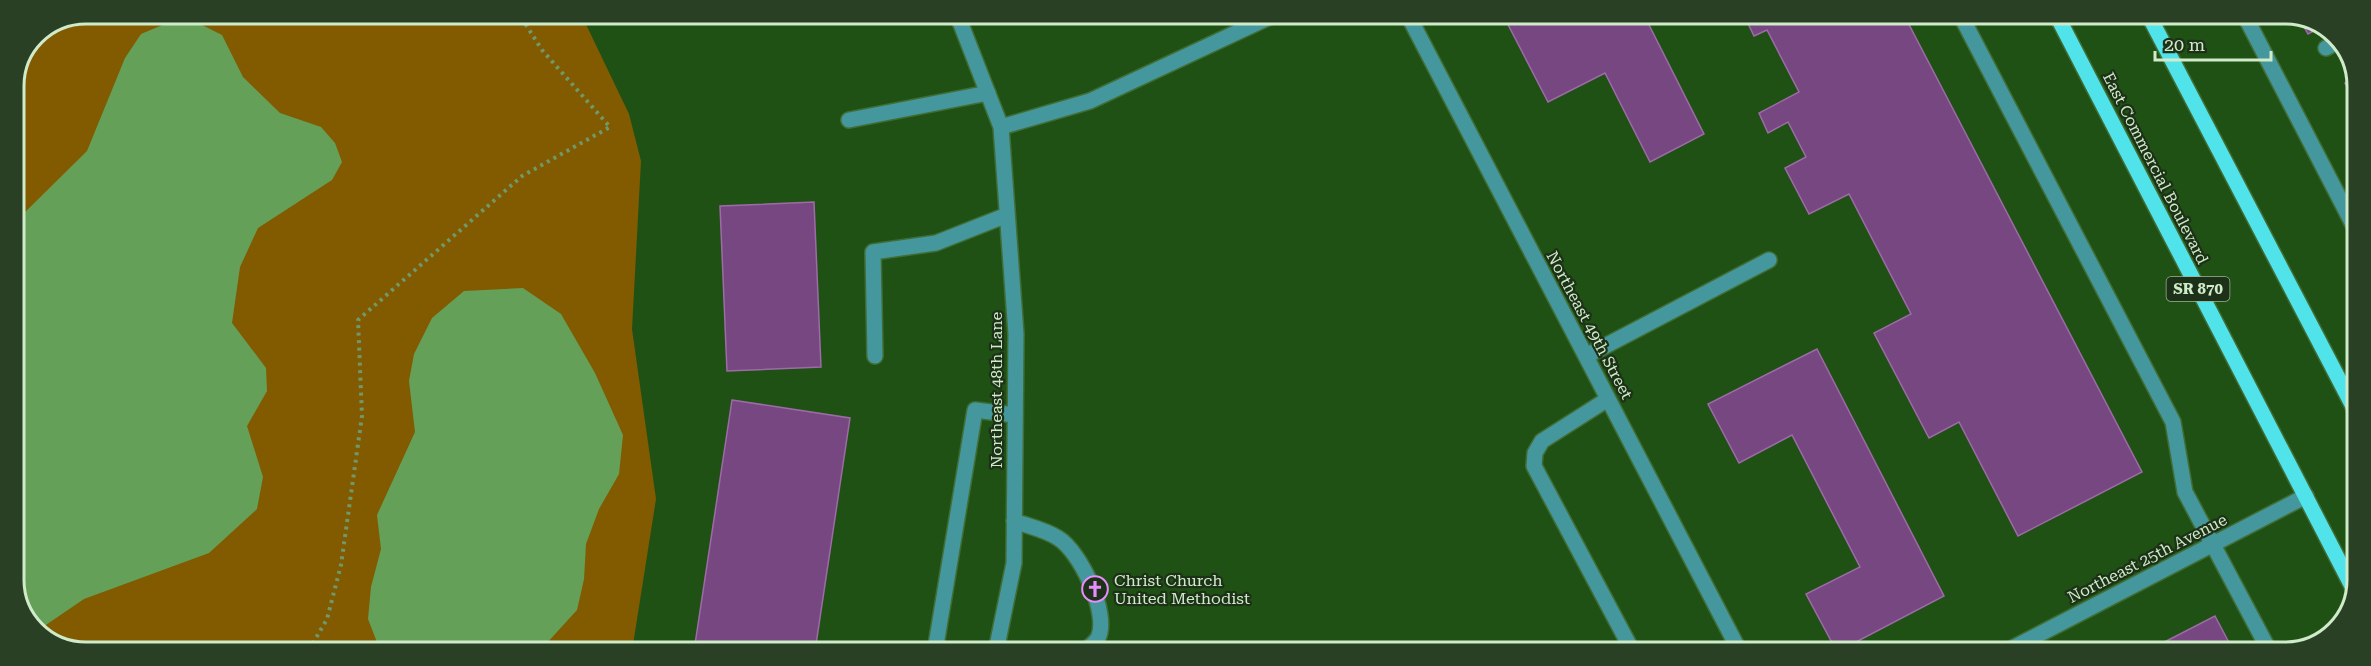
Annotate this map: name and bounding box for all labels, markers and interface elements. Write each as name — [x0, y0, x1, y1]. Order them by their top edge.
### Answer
scale bar — [2155, 24, 2270, 62]
text: 20 m — [2164, 34, 2205, 55]
street label: East Commercial Boulevard — [2099, 69, 2212, 267]
street label: Northeast 49th Street — [1542, 248, 1637, 402]
road number: SR 870 — [2166, 277, 2230, 301]
street label: Northeast 48th Lane — [987, 311, 1006, 468]
street label: Northeast 25th Avenue — [2064, 510, 2230, 607]
place label: Christ Church United Methodist — [1114, 571, 1250, 608]
church icon: Christ Church United Methodist — [1080, 574, 1110, 604]

